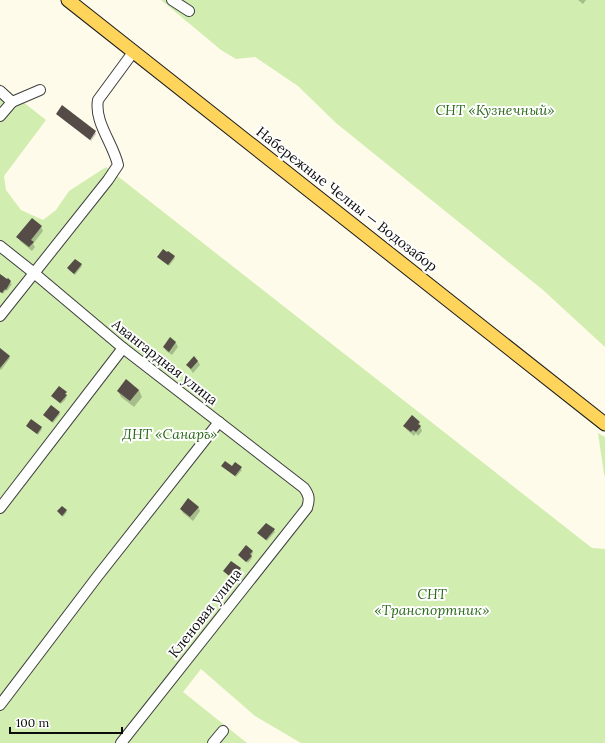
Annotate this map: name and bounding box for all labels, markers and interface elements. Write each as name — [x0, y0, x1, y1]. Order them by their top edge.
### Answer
park label: СНТ «Кузнечный» — [435, 101, 555, 119]
street label: Набережные Челны — Водозабор — [253, 123, 441, 275]
street label: Авангардная улица — [108, 314, 222, 409]
park label: ДНТ «Санаръ» — [122, 425, 217, 443]
street label: Кленовая улица — [165, 565, 245, 661]
park label: СНТ «Транспортник» — [375, 585, 489, 619]
scale bar — [10, 709, 122, 735]
text: 100 m — [16, 715, 49, 730]

